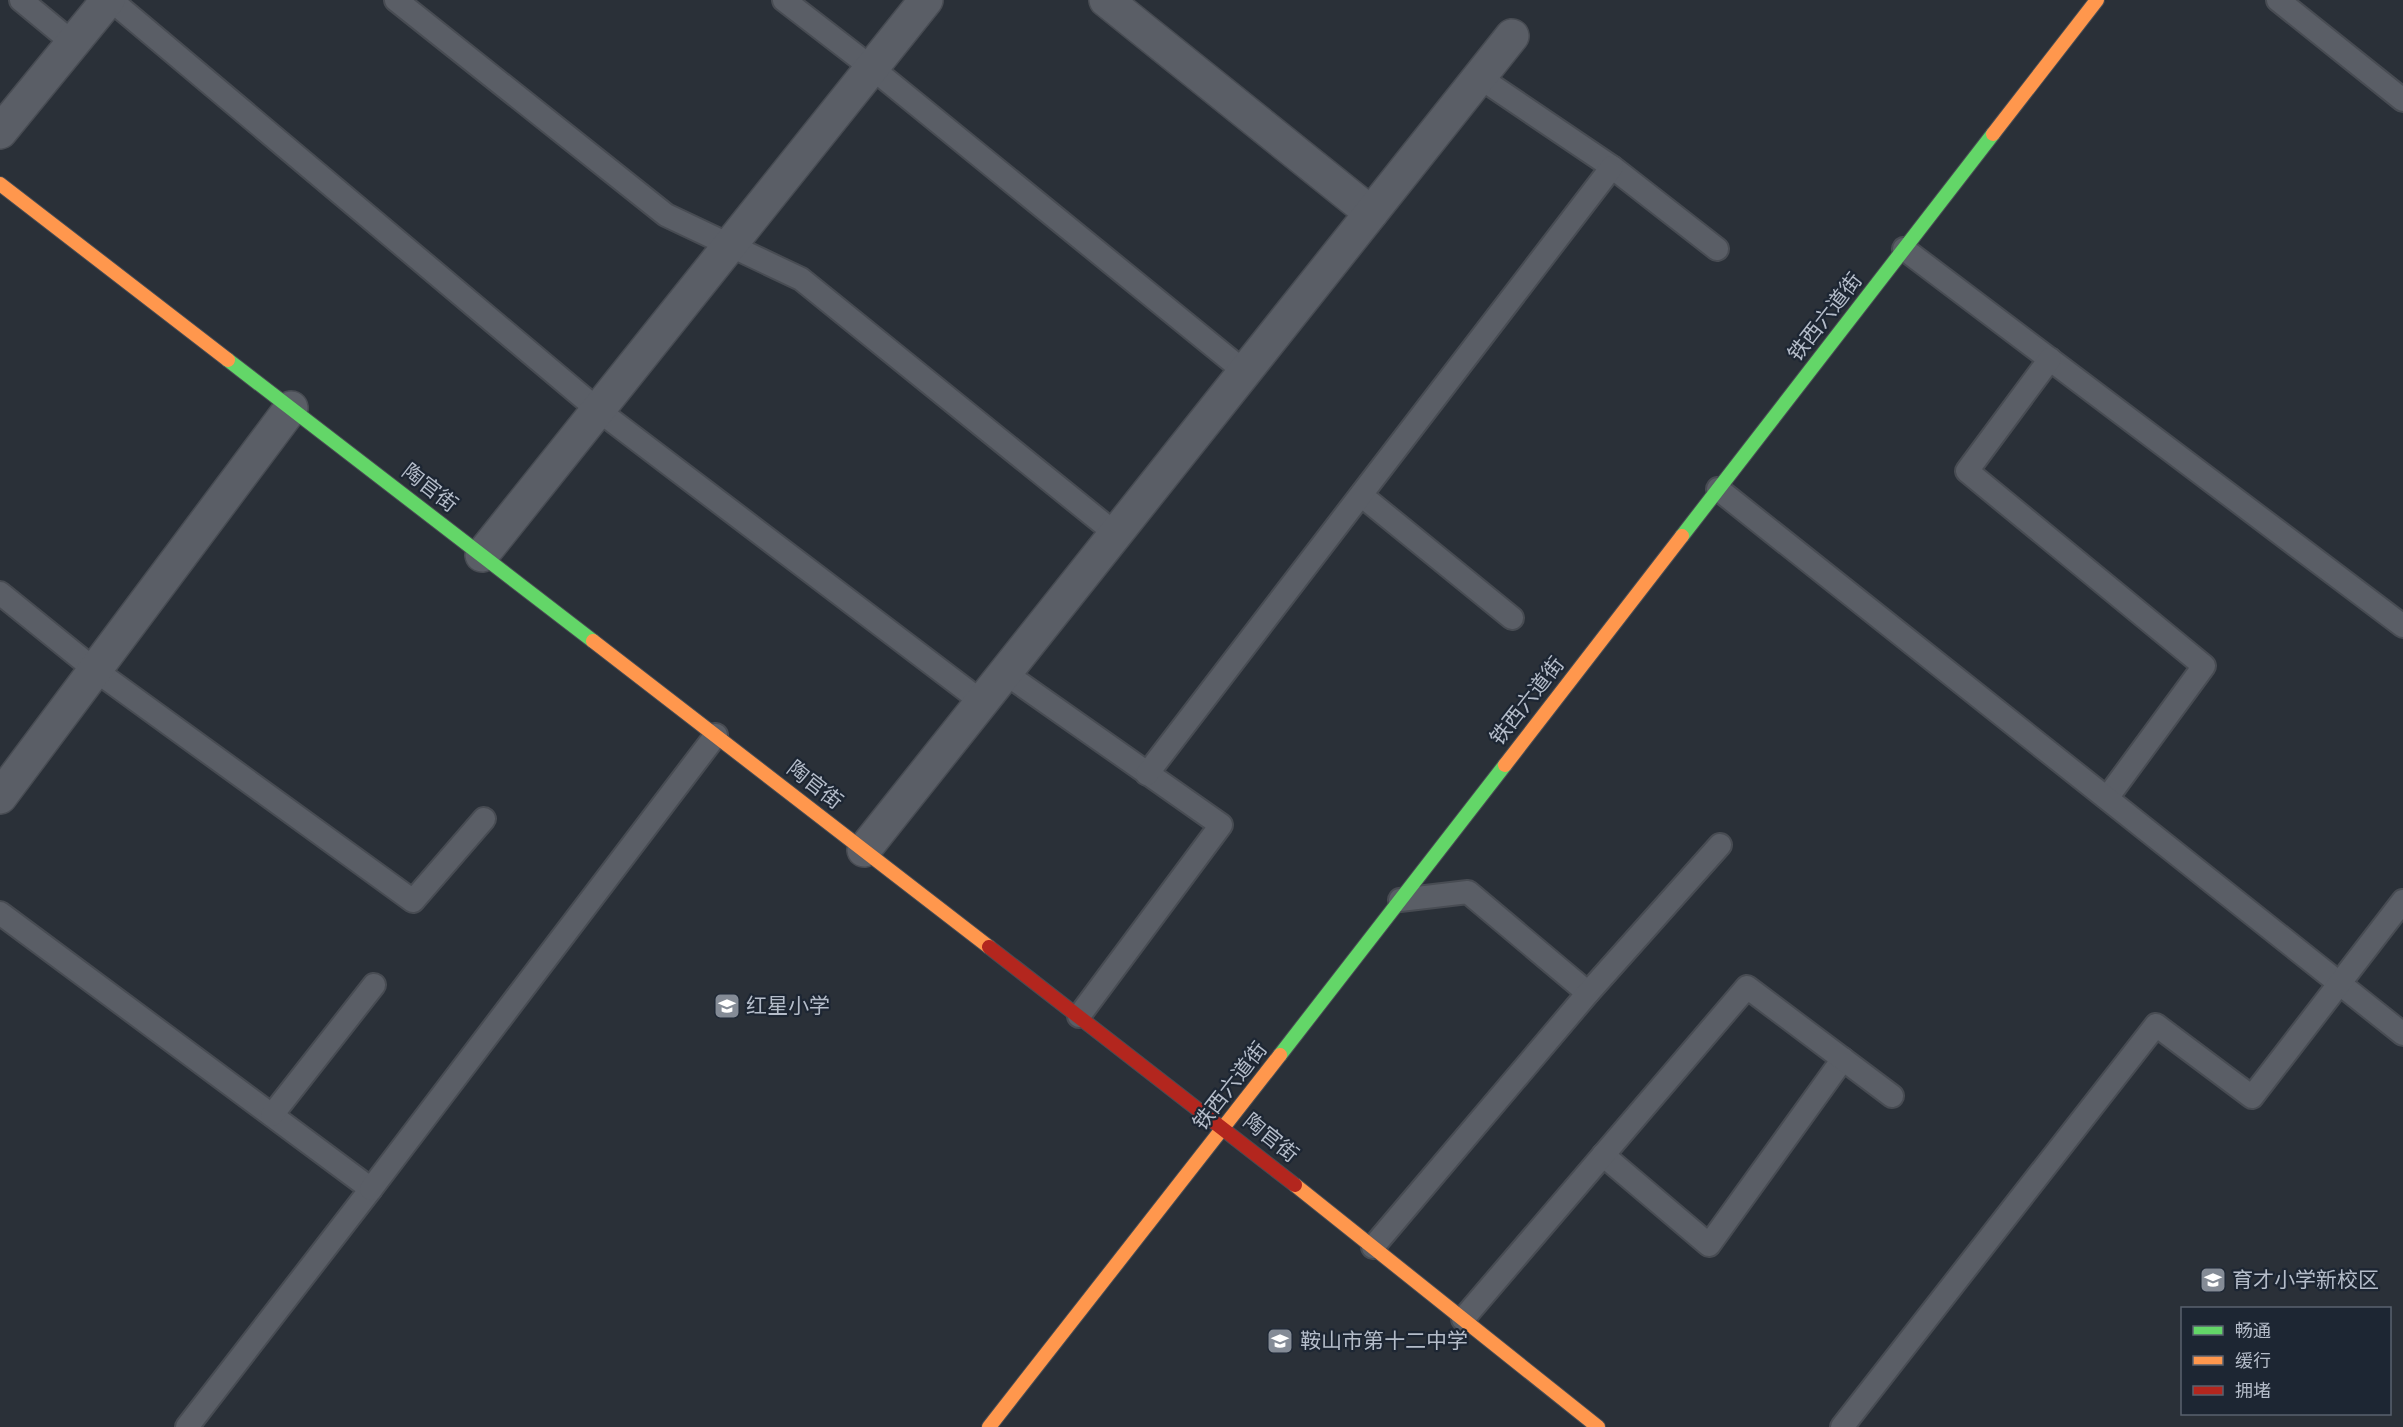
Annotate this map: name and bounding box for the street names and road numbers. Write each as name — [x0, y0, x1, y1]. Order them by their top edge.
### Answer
street label: 铁西六道街 — [1784, 269, 1866, 365]
street label: 陶官街 — [398, 460, 462, 516]
street label: 铁西六道街 — [1486, 653, 1568, 749]
street label: 陶官街 — [783, 757, 847, 813]
street label: 铁西六道街 — [1189, 1038, 1271, 1134]
street label: 陶官街 — [1240, 1110, 1302, 1166]

